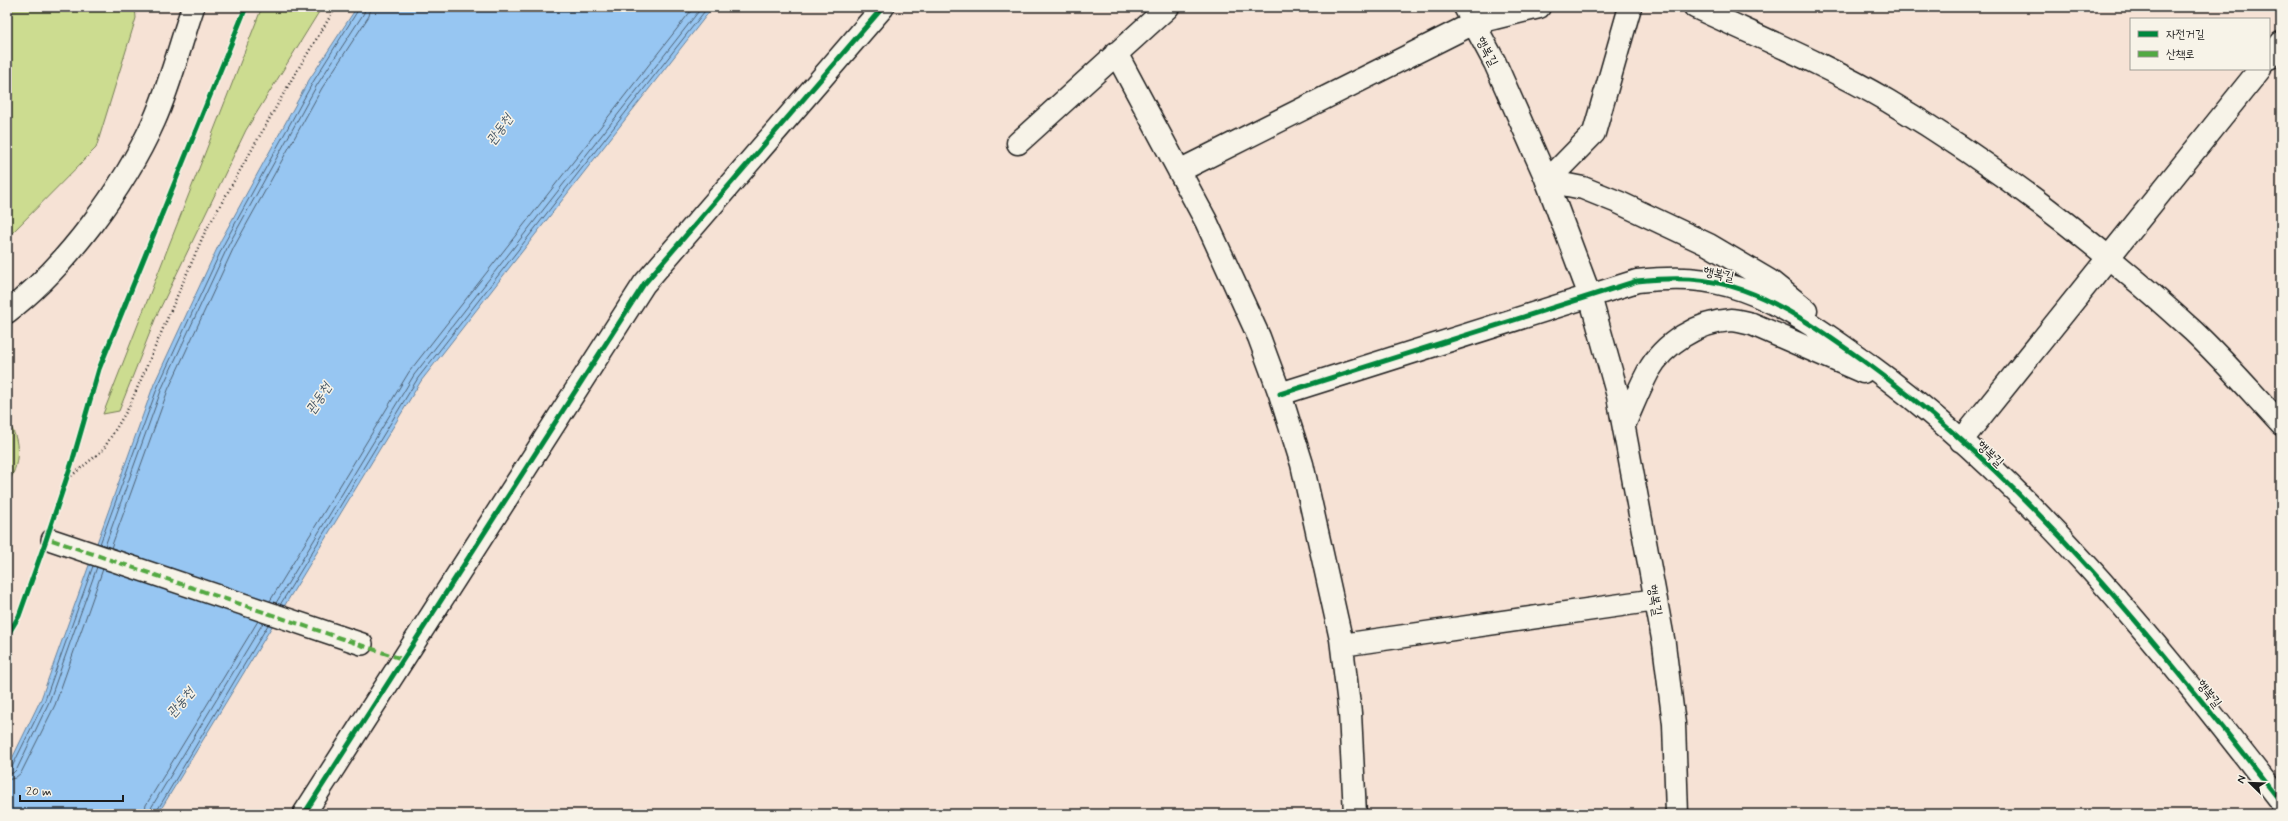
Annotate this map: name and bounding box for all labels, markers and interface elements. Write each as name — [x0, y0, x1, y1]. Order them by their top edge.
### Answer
legend — [2130, 18, 2270, 70]
text: 자전거길 — [2166, 27, 2205, 43]
street label: 행복길 — [1472, 34, 1502, 70]
text: 산책로 — [2166, 47, 2195, 63]
water label: 관동천 — [483, 109, 518, 149]
street label: 행복길 — [1702, 263, 1736, 286]
water label: 관동천 — [302, 378, 337, 418]
street label: 행복길 — [1973, 437, 2007, 471]
street label: 행복길 — [1643, 583, 1666, 617]
street label: 행복길 — [2192, 676, 2225, 712]
water label: 관동천 — [163, 683, 200, 721]
north arrow — [2230, 763, 2270, 803]
text: N — [2234, 773, 2250, 786]
scale bar — [20, 777, 123, 803]
text: 20 m — [26, 784, 52, 800]

